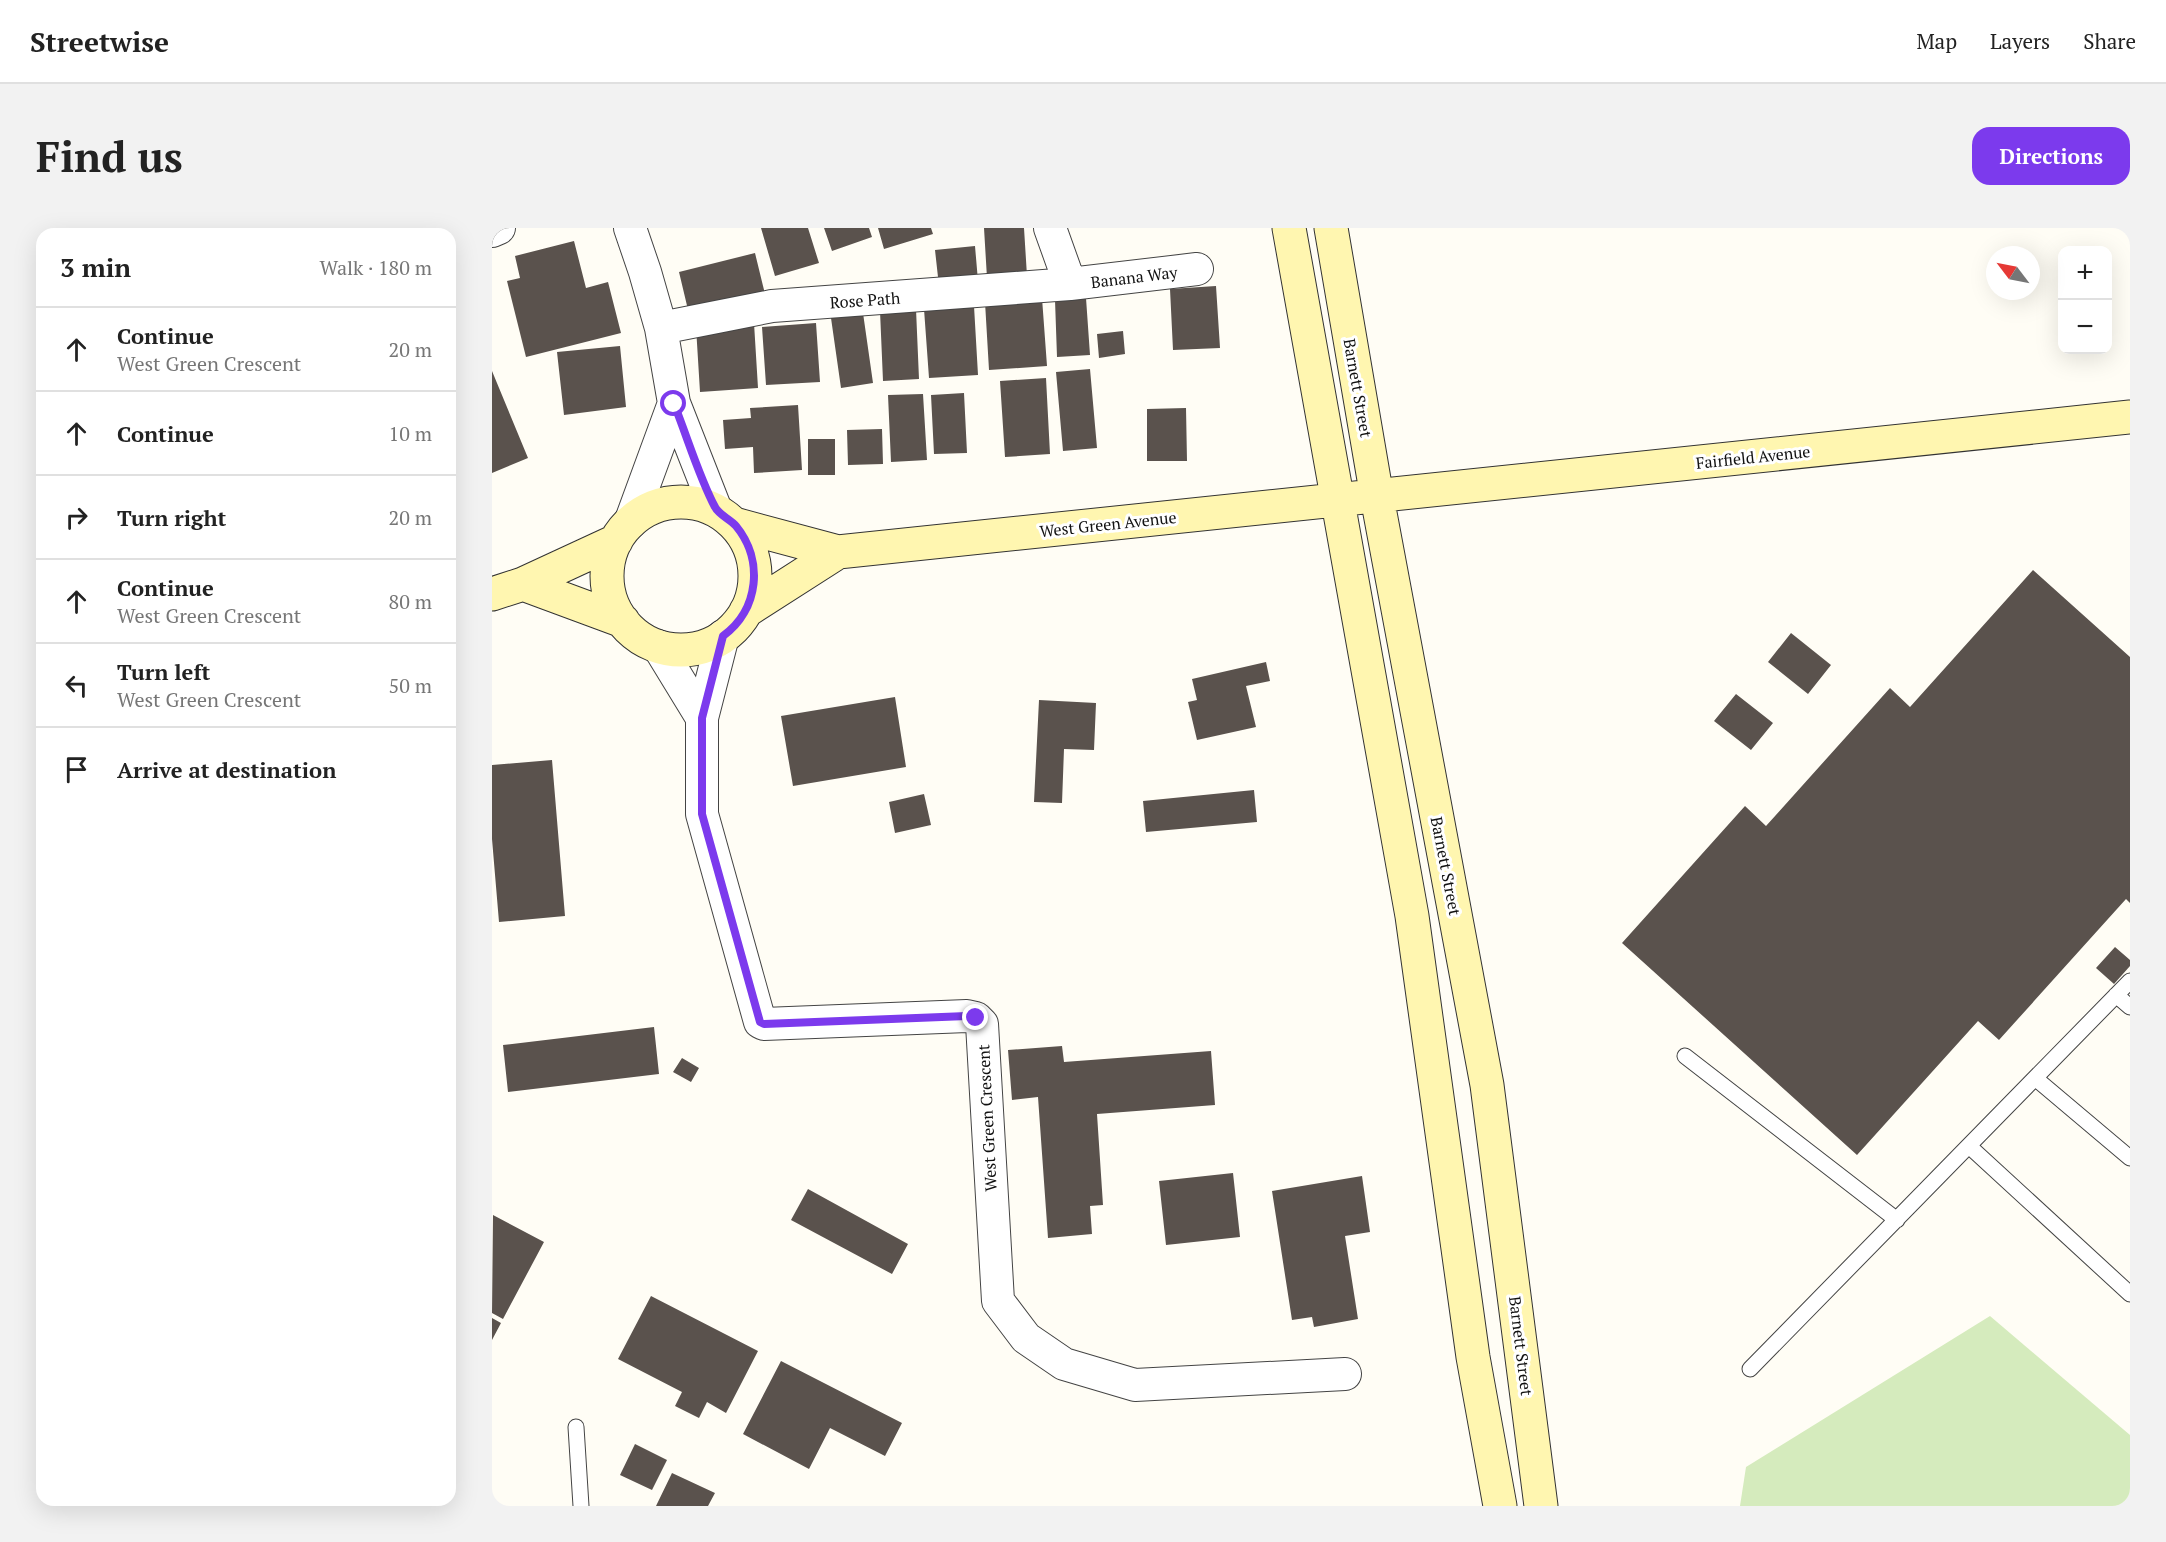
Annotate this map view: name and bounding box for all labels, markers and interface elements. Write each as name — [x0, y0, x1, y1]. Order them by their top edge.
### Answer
text: Streetwise — [30, 23, 169, 60]
text: Map — [1916, 27, 1957, 55]
text: Layers — [1990, 27, 2050, 55]
text: Share — [2083, 27, 2136, 55]
button: Directions — [1972, 127, 2130, 185]
text: Find us — [36, 128, 183, 184]
north arrow — [1986, 246, 2040, 300]
map controls — [2058, 246, 2112, 354]
button: + — [2058, 246, 2112, 300]
text: 3 min — [60, 250, 131, 284]
text: Walk · 180 m — [320, 254, 432, 281]
street label: Banana Way — [1089, 261, 1179, 293]
street label: Rose Path — [829, 287, 902, 313]
button: − — [2058, 300, 2112, 354]
text: Continue — [117, 321, 214, 350]
icon: ahead — [60, 333, 93, 366]
text: 20 m — [389, 336, 432, 363]
street label: Barnett Street — [1338, 337, 1378, 439]
text: West Green Crescent — [117, 350, 301, 377]
route start — [660, 390, 686, 416]
icon: ahead — [60, 417, 93, 450]
text: Continue — [117, 419, 214, 448]
text: 10 m — [389, 420, 432, 447]
street label: Fairfield Avenue — [1695, 440, 1811, 474]
icon: right — [60, 501, 93, 534]
text: Turn right — [117, 503, 226, 532]
text: 20 m — [389, 504, 432, 531]
street label: West Green Avenue — [1039, 506, 1177, 542]
text: Continue — [117, 573, 214, 602]
icon: ahead — [60, 585, 93, 618]
text: 80 m — [389, 588, 432, 615]
text: West Green Crescent — [117, 602, 301, 629]
text: Turn left — [117, 657, 210, 686]
icon: left — [60, 669, 93, 702]
text: 50 m — [389, 672, 432, 699]
text: West Green Crescent — [117, 686, 301, 713]
icon: arrive — [60, 753, 93, 786]
text: Arrive at destination — [117, 755, 336, 784]
street label: Barnett Street — [1426, 815, 1466, 917]
route end — [962, 1004, 988, 1030]
street label: West Green Crescent — [972, 1044, 1002, 1192]
street label: Barnett Street — [1504, 1295, 1538, 1397]

